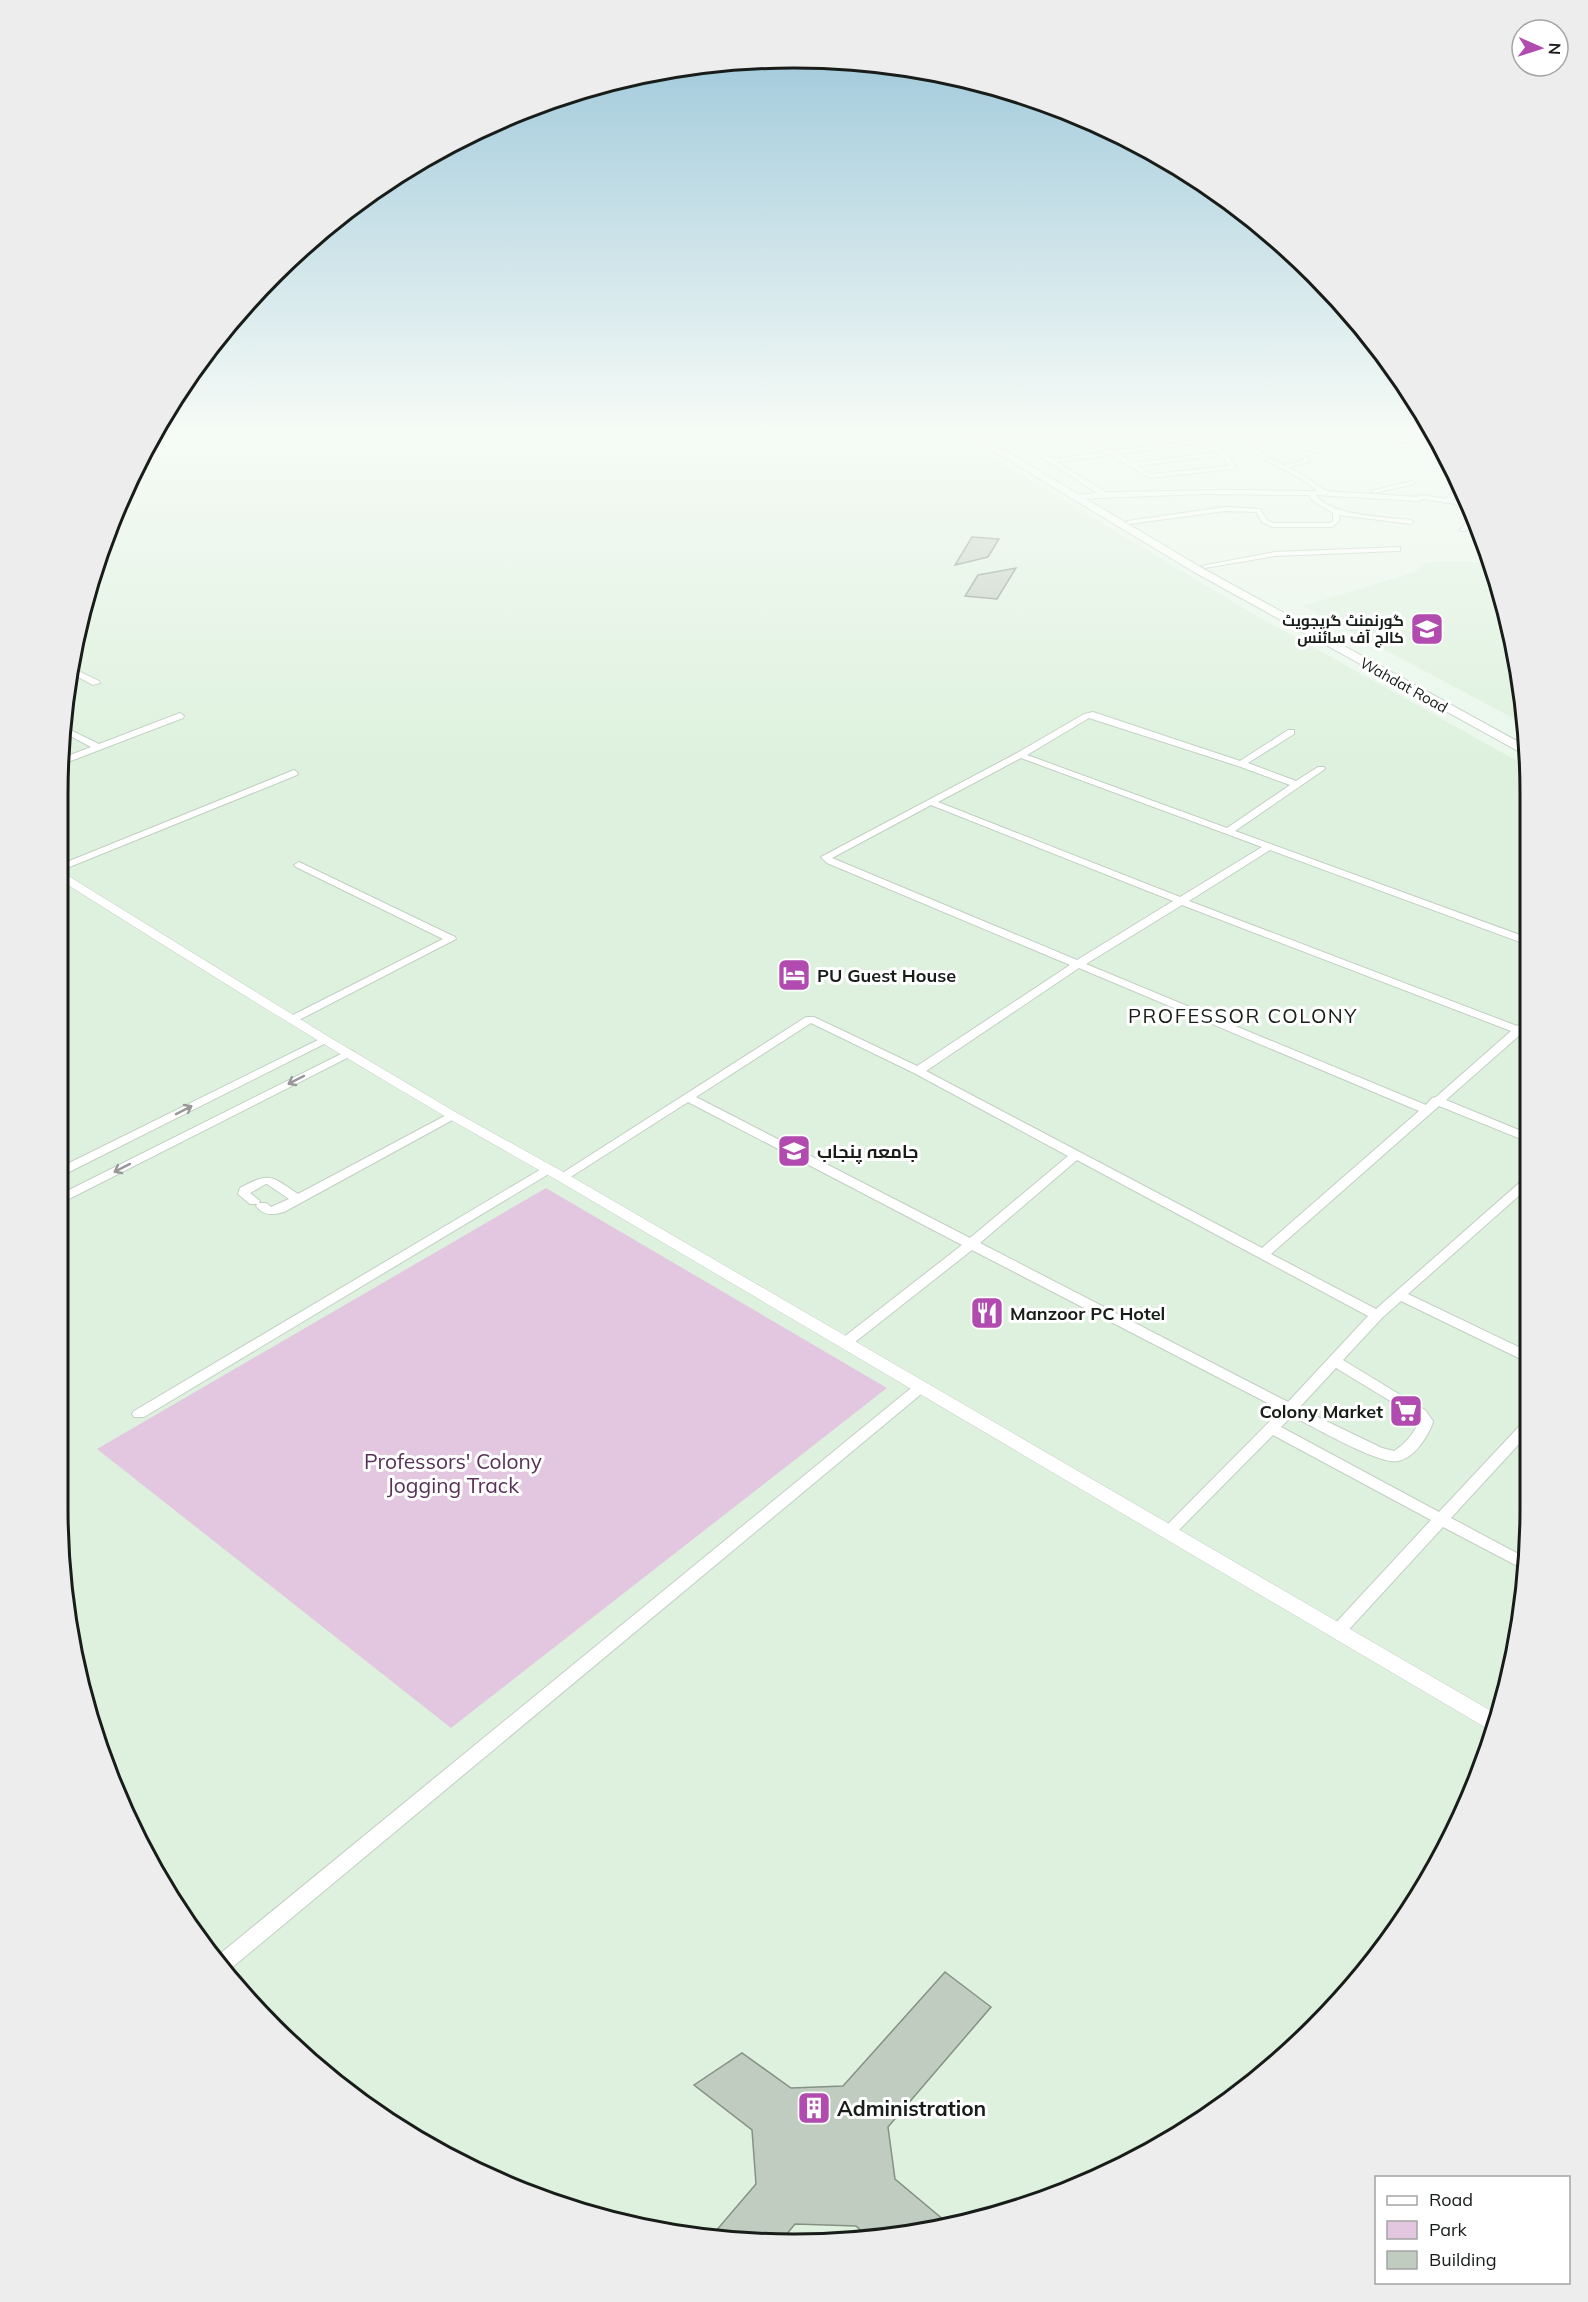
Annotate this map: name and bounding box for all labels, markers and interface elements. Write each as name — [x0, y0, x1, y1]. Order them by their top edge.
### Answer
north arrow — [1510, 18, 1570, 78]
text: N — [1545, 42, 1565, 55]
place label: گورنمنٹ گریجویٹ کالج آف سائنس — [1282, 611, 1404, 648]
school or university icon: گورنمنٹ گریجویٹ کالج آف سائنس — [1409, 611, 1445, 647]
street label: Wahdat Road — [1357, 653, 1451, 717]
hotel icon: PU Guest House — [776, 957, 812, 993]
place label: PU Guest House — [817, 964, 956, 987]
district label: PROFESSOR COLONY — [1128, 1003, 1358, 1028]
one-way arrow — [288, 1074, 306, 1086]
one-way arrow — [175, 1104, 193, 1116]
school or university icon: جامعہ پنجاب — [776, 1133, 812, 1169]
place label: جامعہ پنجاب — [817, 1140, 918, 1164]
one-way arrow — [114, 1162, 132, 1174]
restaurant icon: Manzoor PC Hotel — [969, 1295, 1005, 1331]
place label: Manzoor PC Hotel — [1010, 1302, 1165, 1325]
supermarket icon: Colony Market — [1388, 1393, 1424, 1429]
place label: Colony Market — [1260, 1400, 1383, 1423]
park label: Professors' Colony Jogging Track — [364, 1448, 542, 1498]
building icon: Administration — [796, 2090, 832, 2126]
place label: Administration — [837, 2095, 986, 2121]
legend — [1375, 2176, 1570, 2284]
text: Road — [1429, 2188, 1473, 2211]
text: Park — [1429, 2218, 1468, 2241]
text: Building — [1429, 2248, 1497, 2271]

